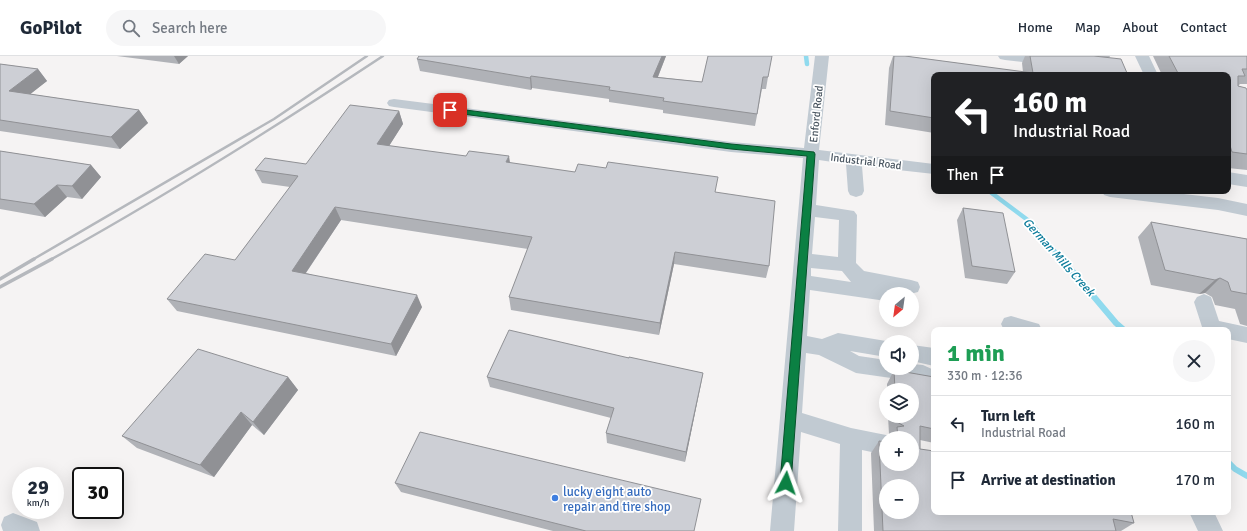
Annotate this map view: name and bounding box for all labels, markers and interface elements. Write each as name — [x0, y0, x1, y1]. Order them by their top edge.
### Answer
search box — [106, 10, 386, 46]
text: GoPilot — [20, 16, 82, 40]
icon: search — [120, 17, 142, 39]
text: Search here — [152, 19, 228, 37]
text: Home — [1018, 19, 1053, 36]
text: Map — [1075, 19, 1100, 36]
text: About — [1122, 19, 1158, 36]
text: Contact — [1180, 19, 1227, 36]
street label: Enford Road — [807, 85, 826, 143]
text: 160 m — [1013, 86, 1087, 120]
icon: left — [947, 88, 999, 140]
pin — [433, 93, 467, 127]
icon: arrive — [439, 99, 461, 121]
text: Industrial Road — [1013, 120, 1130, 142]
street label: Industrial Road — [830, 151, 902, 172]
icon: arrive — [986, 164, 1008, 186]
text: Then — [947, 166, 978, 184]
water label: German Mills Creek — [1020, 215, 1098, 300]
north arrow — [879, 287, 919, 327]
map controls — [879, 287, 919, 519]
button: sound — [879, 335, 919, 375]
text: 1 min — [947, 338, 1005, 368]
button: close — [1173, 340, 1215, 382]
text: 330 m · 12:36 — [947, 368, 1023, 384]
button: layers — [879, 383, 919, 423]
text: Turn left — [981, 407, 1035, 425]
icon: left — [947, 413, 969, 435]
text: 160 m — [1175, 415, 1215, 433]
text: Industrial Road — [981, 425, 1066, 441]
button: + — [879, 431, 919, 471]
position arrow — [765, 462, 807, 504]
speed limit sign: 30 — [72, 467, 124, 519]
icon: arrive — [947, 469, 969, 491]
text: Arrive at destination — [981, 471, 1116, 489]
text: 170 m — [1175, 471, 1215, 489]
text: 29 — [27, 475, 49, 500]
button: − — [879, 479, 919, 519]
place label: lucky eight auto repair and tire shop — [563, 484, 671, 515]
marker: lucky eight auto repair and tire shop — [550, 493, 560, 503]
text: km/h — [27, 497, 49, 509]

